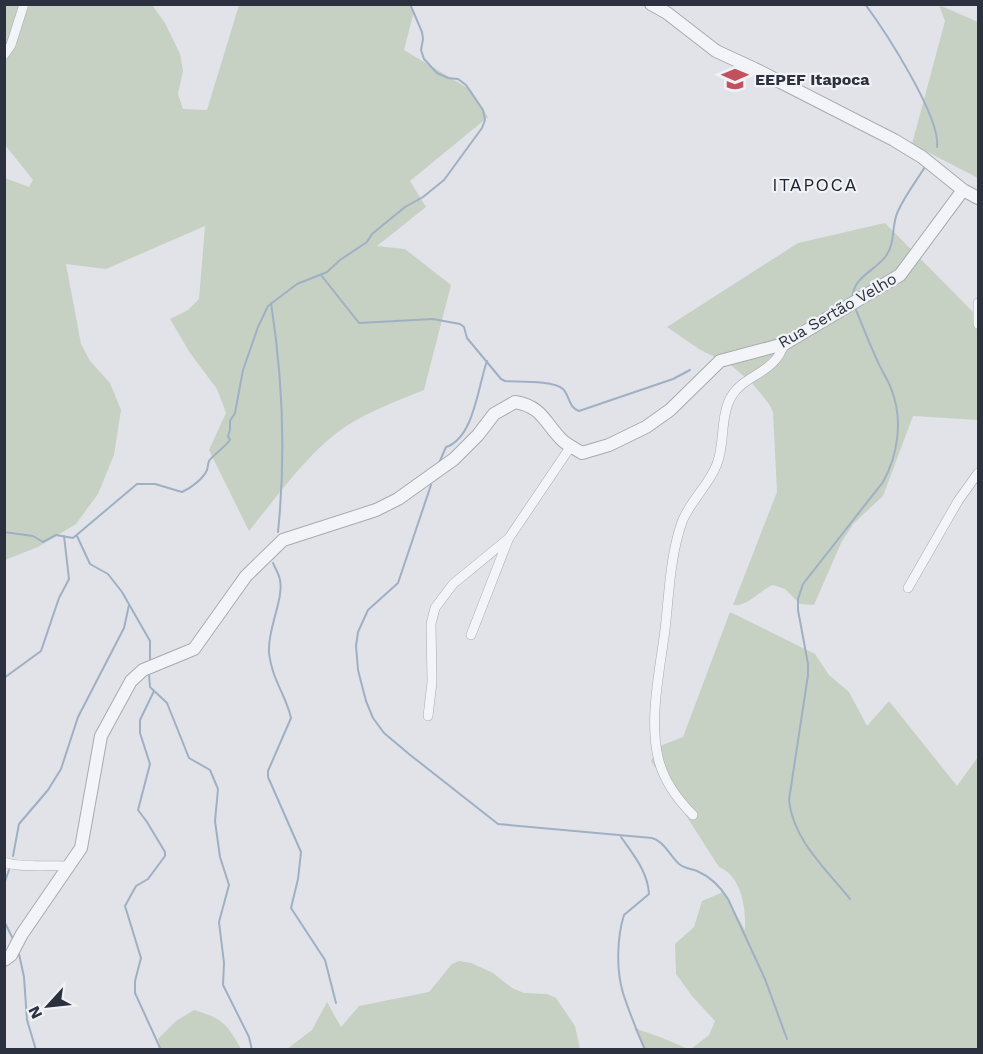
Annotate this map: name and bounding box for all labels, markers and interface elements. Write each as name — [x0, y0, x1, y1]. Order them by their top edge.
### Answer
school or university icon: EEPEF Itapoca — [720, 64, 750, 94]
place label: EEPEF Itapoca — [755, 70, 870, 89]
district label: ITAPOCA — [772, 174, 858, 195]
street label: Rua Sertão Velho — [775, 269, 900, 352]
north arrow — [18, 976, 78, 1036]
text: N — [24, 1003, 46, 1022]

